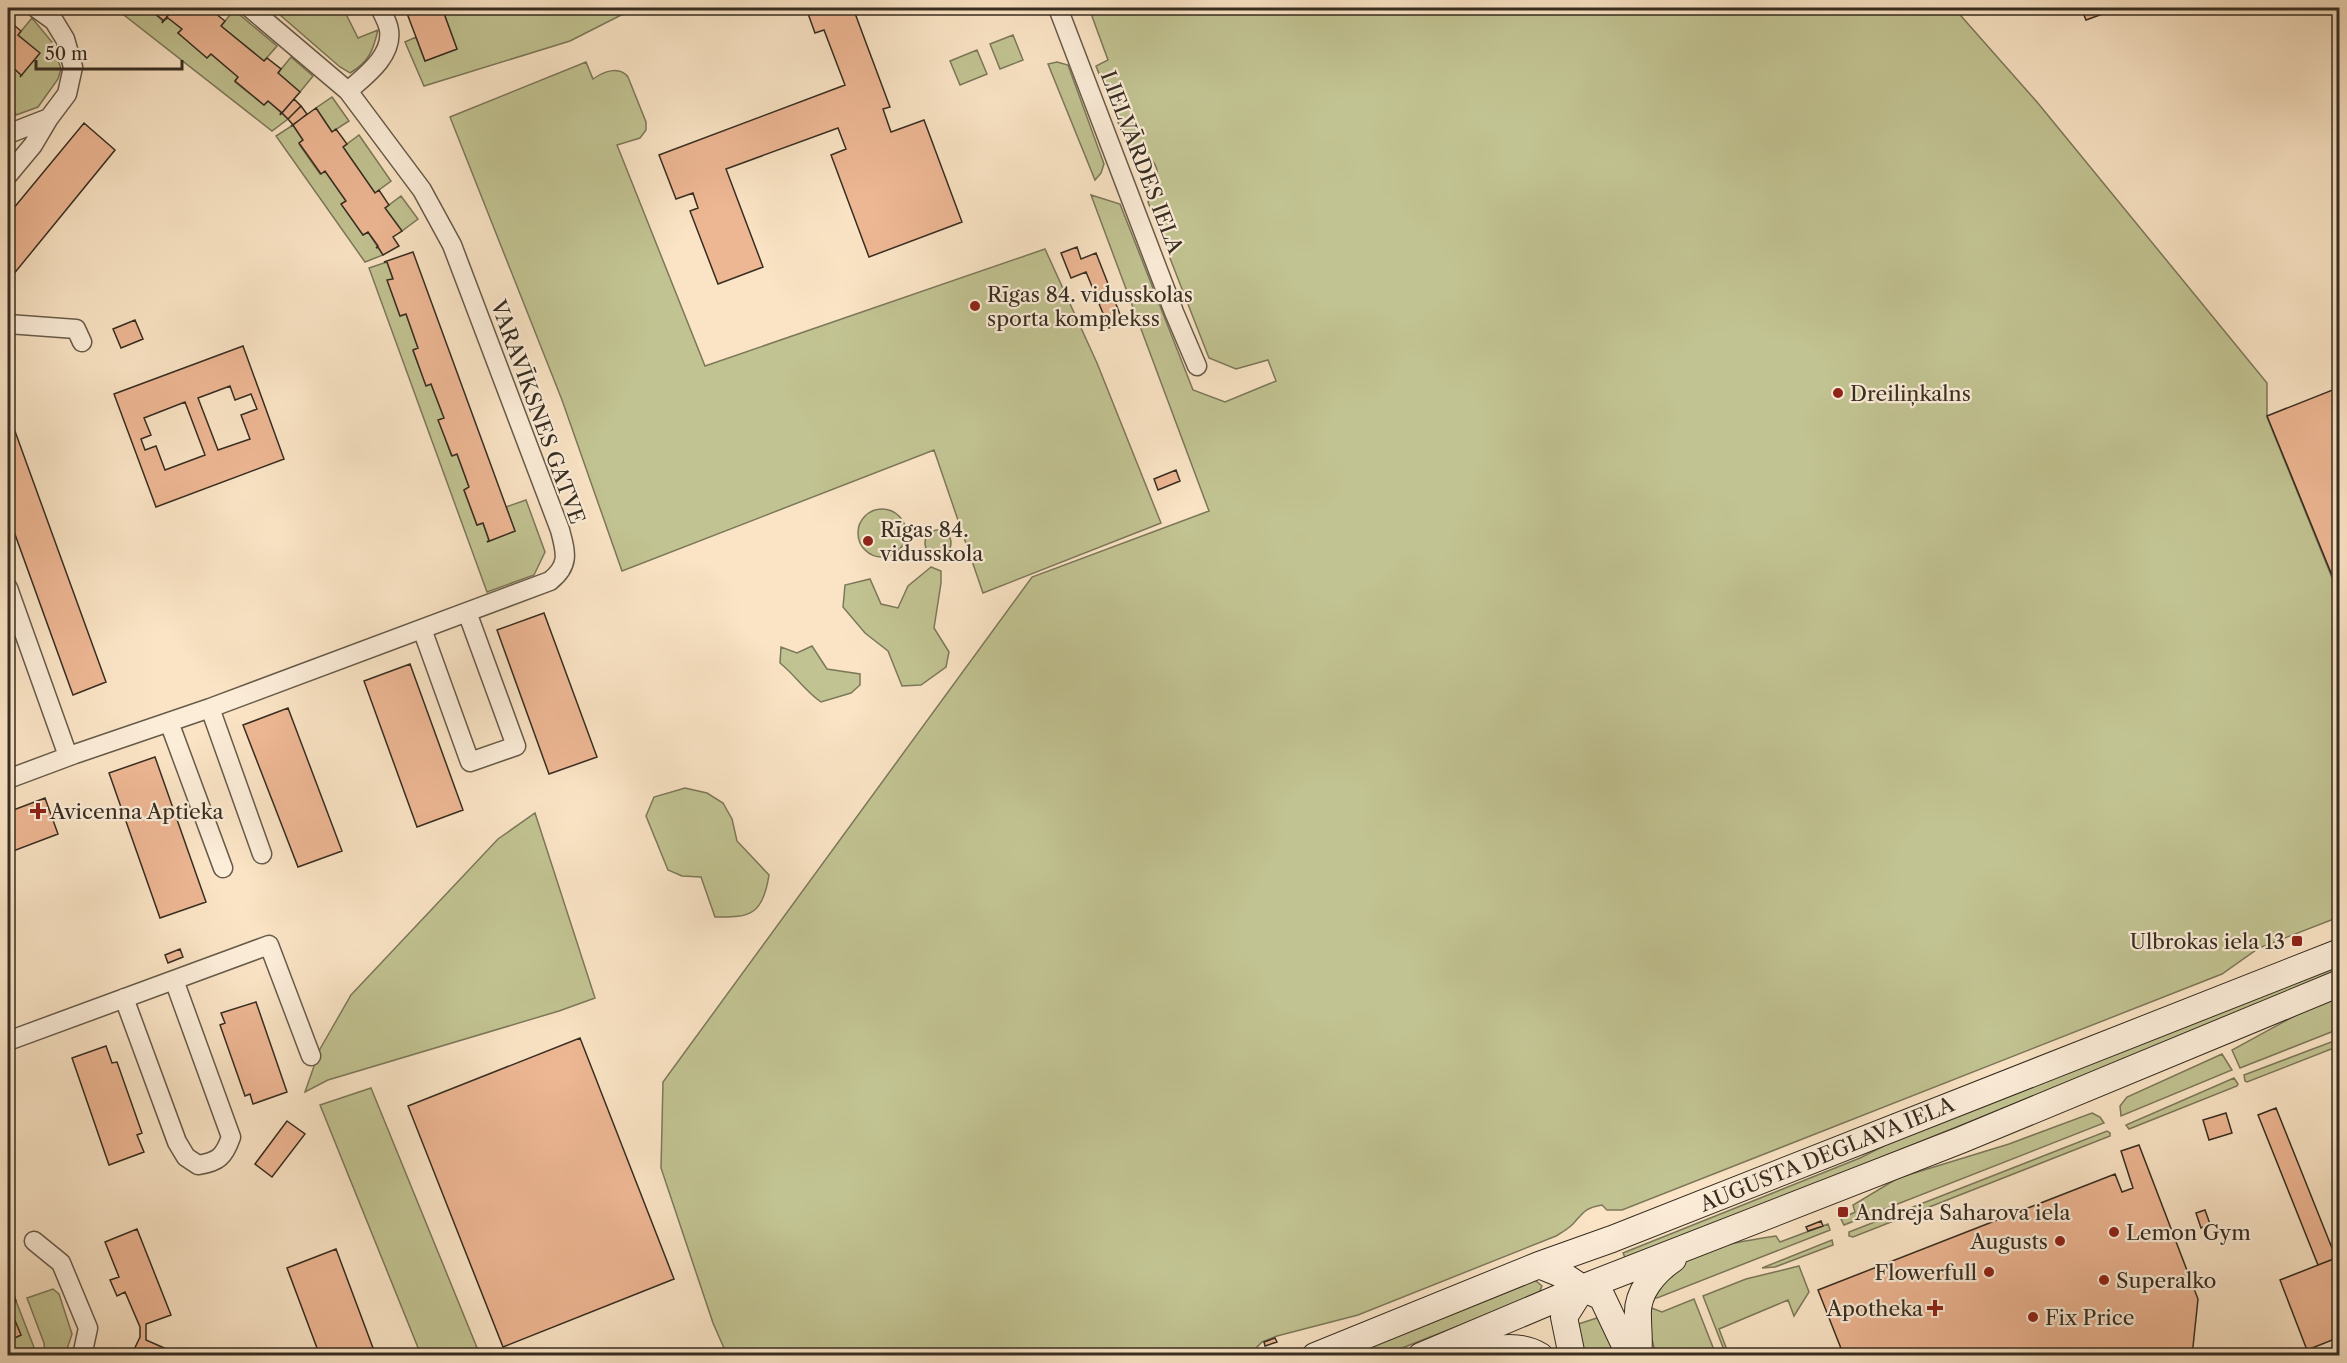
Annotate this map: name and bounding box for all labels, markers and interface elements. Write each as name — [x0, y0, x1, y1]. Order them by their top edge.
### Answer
scale bar — [36, 33, 182, 71]
text: 50 m — [45, 43, 88, 65]
street label: LIELVĀRDES IELA — [1096, 67, 1189, 257]
place label: Rīgas 84. vidusskolas sporta komplekss — [987, 282, 1193, 331]
street label: VARAVĪKSNES GATVE — [486, 296, 590, 527]
marker: Rīgas 84. vidusskolas sporta komplekss — [968, 299, 982, 313]
place label: Dreiliņkalns — [1850, 381, 1971, 407]
marker: Dreiliņkalns — [1831, 386, 1845, 400]
place label: Rīgas 84. vidusskola — [879, 517, 984, 566]
marker: Rīgas 84. vidusskola — [861, 534, 875, 548]
place label: Avicenna Aptieka — [49, 799, 224, 824]
marker: Avicenna Aptieka — [31, 804, 45, 818]
place label: Ulbrokas iela 13 — [2130, 929, 2285, 954]
marker: Ulbrokas iela 13 — [2290, 934, 2304, 948]
street label: AUGUSTA DEGLAVA IELA — [1695, 1091, 1958, 1217]
place label: Andreja Saharova iela — [1854, 1200, 2071, 1225]
marker: Andreja Saharova iela — [1836, 1205, 1850, 1219]
place label: Lemon Gym — [2126, 1220, 2251, 1245]
marker: Lemon Gym — [2107, 1225, 2121, 1239]
place label: Augusts — [1969, 1229, 2048, 1254]
marker: Augusts — [2053, 1234, 2067, 1248]
place label: Flowerfull — [1875, 1260, 1977, 1285]
marker: Flowerfull — [1982, 1265, 1996, 1279]
place label: Superalko — [2116, 1268, 2217, 1293]
marker: Superalko — [2097, 1273, 2111, 1287]
place label: Apotheka — [1826, 1296, 1924, 1321]
marker: Apotheka — [1928, 1301, 1942, 1315]
place label: Fix Price — [2045, 1305, 2134, 1330]
marker: Fix Price — [2026, 1310, 2040, 1324]

